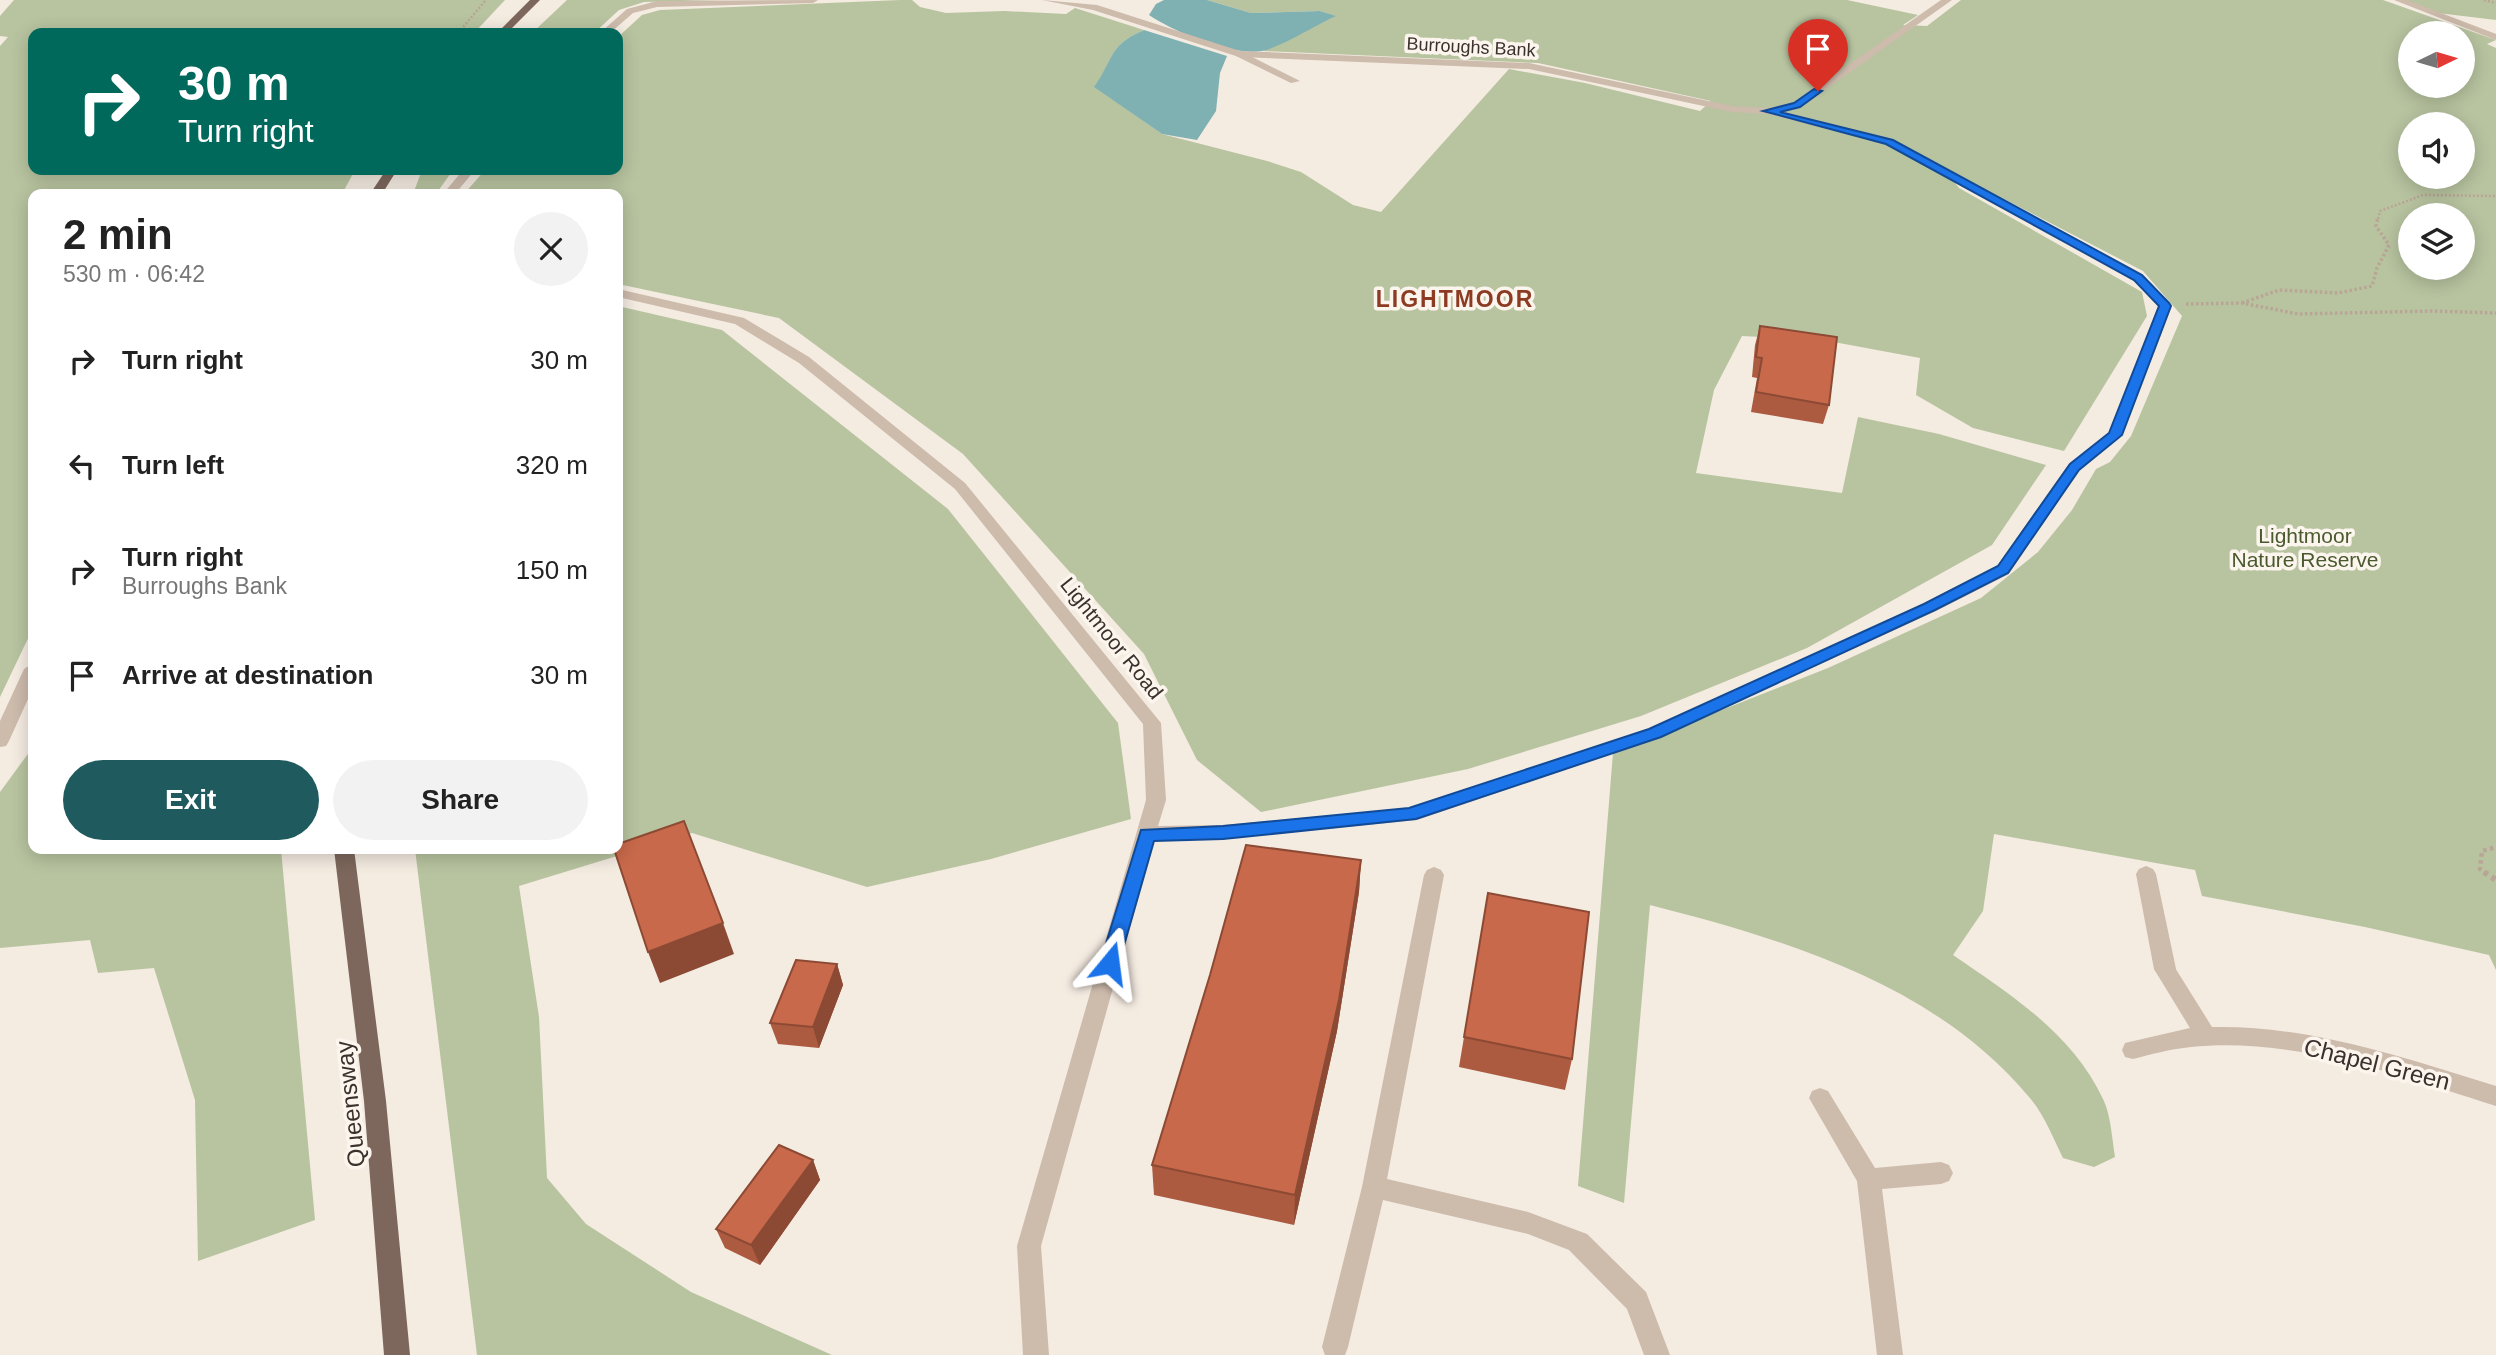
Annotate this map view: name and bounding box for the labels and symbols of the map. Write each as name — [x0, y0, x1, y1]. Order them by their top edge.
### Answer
pin — [1788, 19, 1848, 91]
north arrow — [2398, 21, 2474, 98]
street label: Burroughs Bank — [1406, 34, 1537, 60]
district label: LIGHTMOOR — [1376, 286, 1534, 312]
park label: Lightmoor Nature Reserve — [2231, 524, 2379, 571]
street label: Lightmoor Road — [1056, 573, 1168, 703]
position arrow — [1073, 926, 1147, 1000]
street label: Chapel Green — [2301, 1033, 2453, 1095]
street label: Queensway — [330, 1040, 370, 1168]

